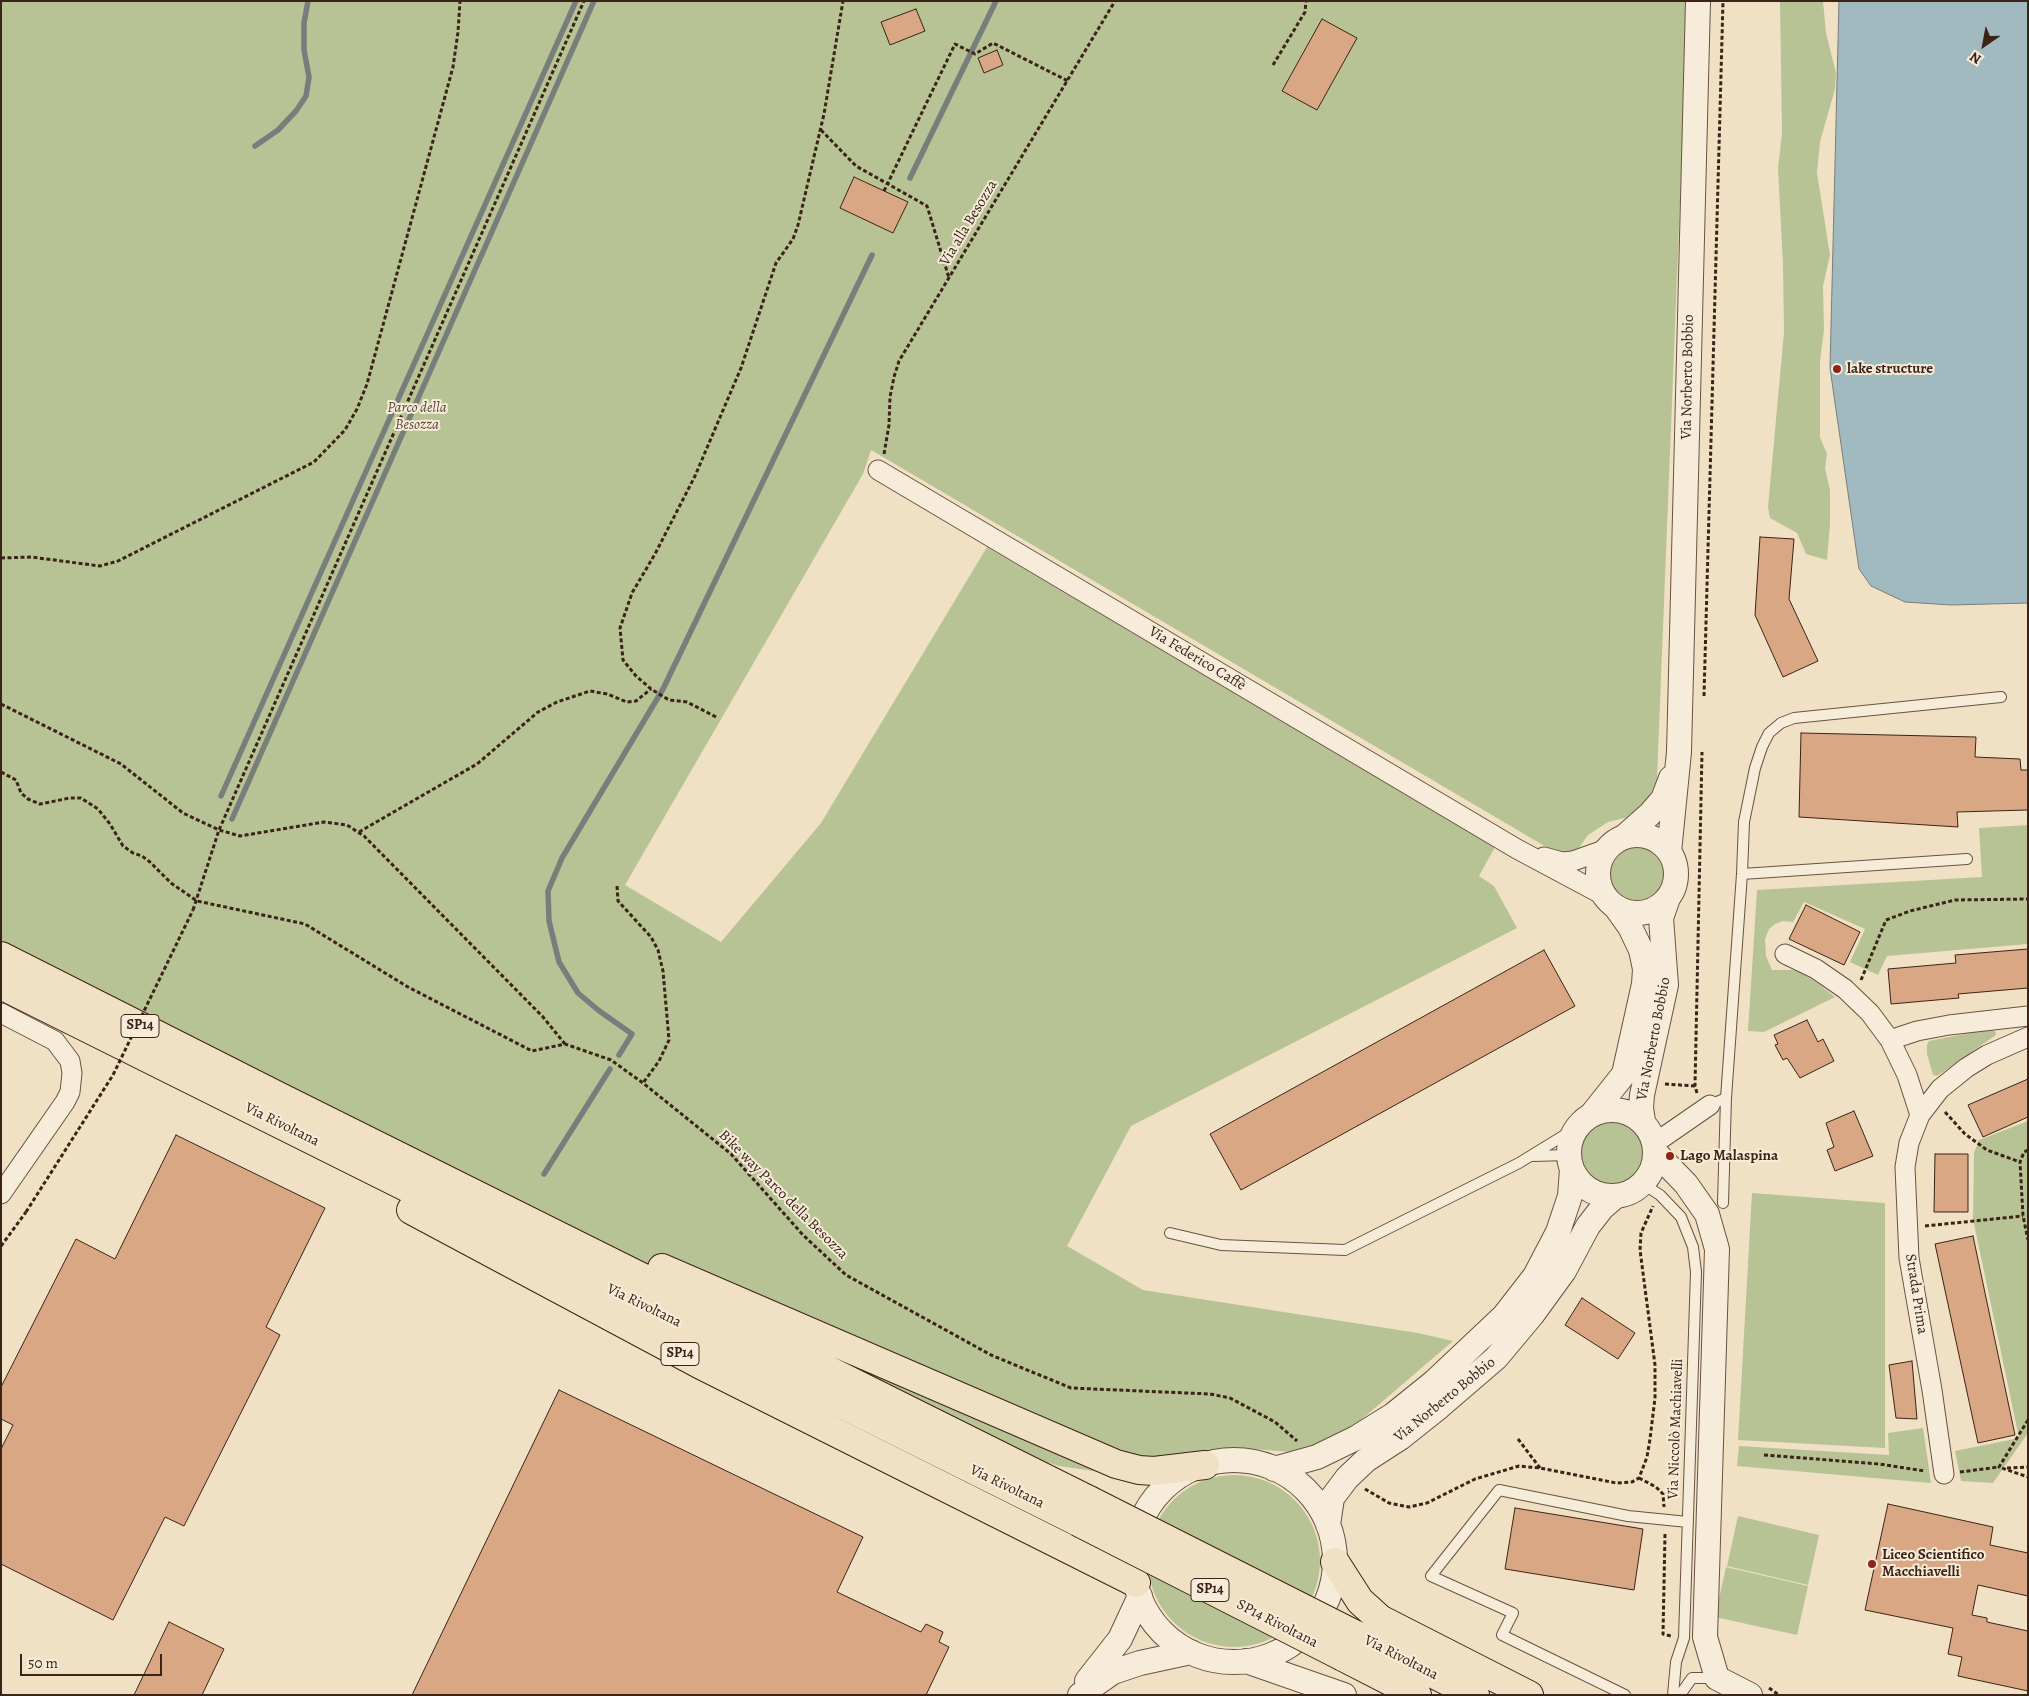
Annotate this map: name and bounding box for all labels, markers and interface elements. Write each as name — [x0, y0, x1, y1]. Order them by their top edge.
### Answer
north arrow — [1959, 20, 2009, 70]
text: N — [1966, 47, 1985, 69]
street label: Via alla Besozza — [936, 177, 1002, 269]
street label: Via Norberto Bobbio — [1678, 314, 1698, 440]
place label: lake structure — [1847, 360, 1933, 378]
marker: lake structure — [1831, 363, 1843, 375]
park label: Parco della Besozza — [387, 399, 447, 434]
street label: Via Federico Caffè — [1145, 623, 1249, 695]
street label: Via Norberto Bobbio — [1633, 976, 1675, 1102]
road number: SP14 — [121, 1014, 159, 1038]
street label: Via Rivoltana — [242, 1099, 322, 1151]
street label: Bike way Parco della Besozza — [715, 1127, 851, 1263]
place label: Lago Malaspina — [1680, 1147, 1778, 1165]
marker: Lago Malaspina — [1664, 1150, 1676, 1162]
street label: Strada Prima — [1901, 1253, 1931, 1335]
street label: Via Rivoltana — [604, 1280, 684, 1332]
road number: SP14 — [661, 1342, 699, 1366]
street label: Via Norberto Bobbio — [1391, 1354, 1499, 1446]
street label: Via Niccolò Machiavelli — [1665, 1358, 1687, 1500]
street label: Via Rivoltana — [967, 1461, 1047, 1513]
place label: Liceo Scientifico Macchiavelli — [1882, 1546, 1985, 1581]
marker: Liceo Scientifico Macchiavelli — [1866, 1558, 1878, 1570]
road number: SP14 — [1191, 1578, 1229, 1602]
street label: SP14 Rivoltana — [1233, 1596, 1321, 1652]
street label: Via Rivoltana — [1361, 1632, 1441, 1684]
scale bar — [22, 1644, 165, 1676]
text: 50 m — [28, 1653, 58, 1673]

